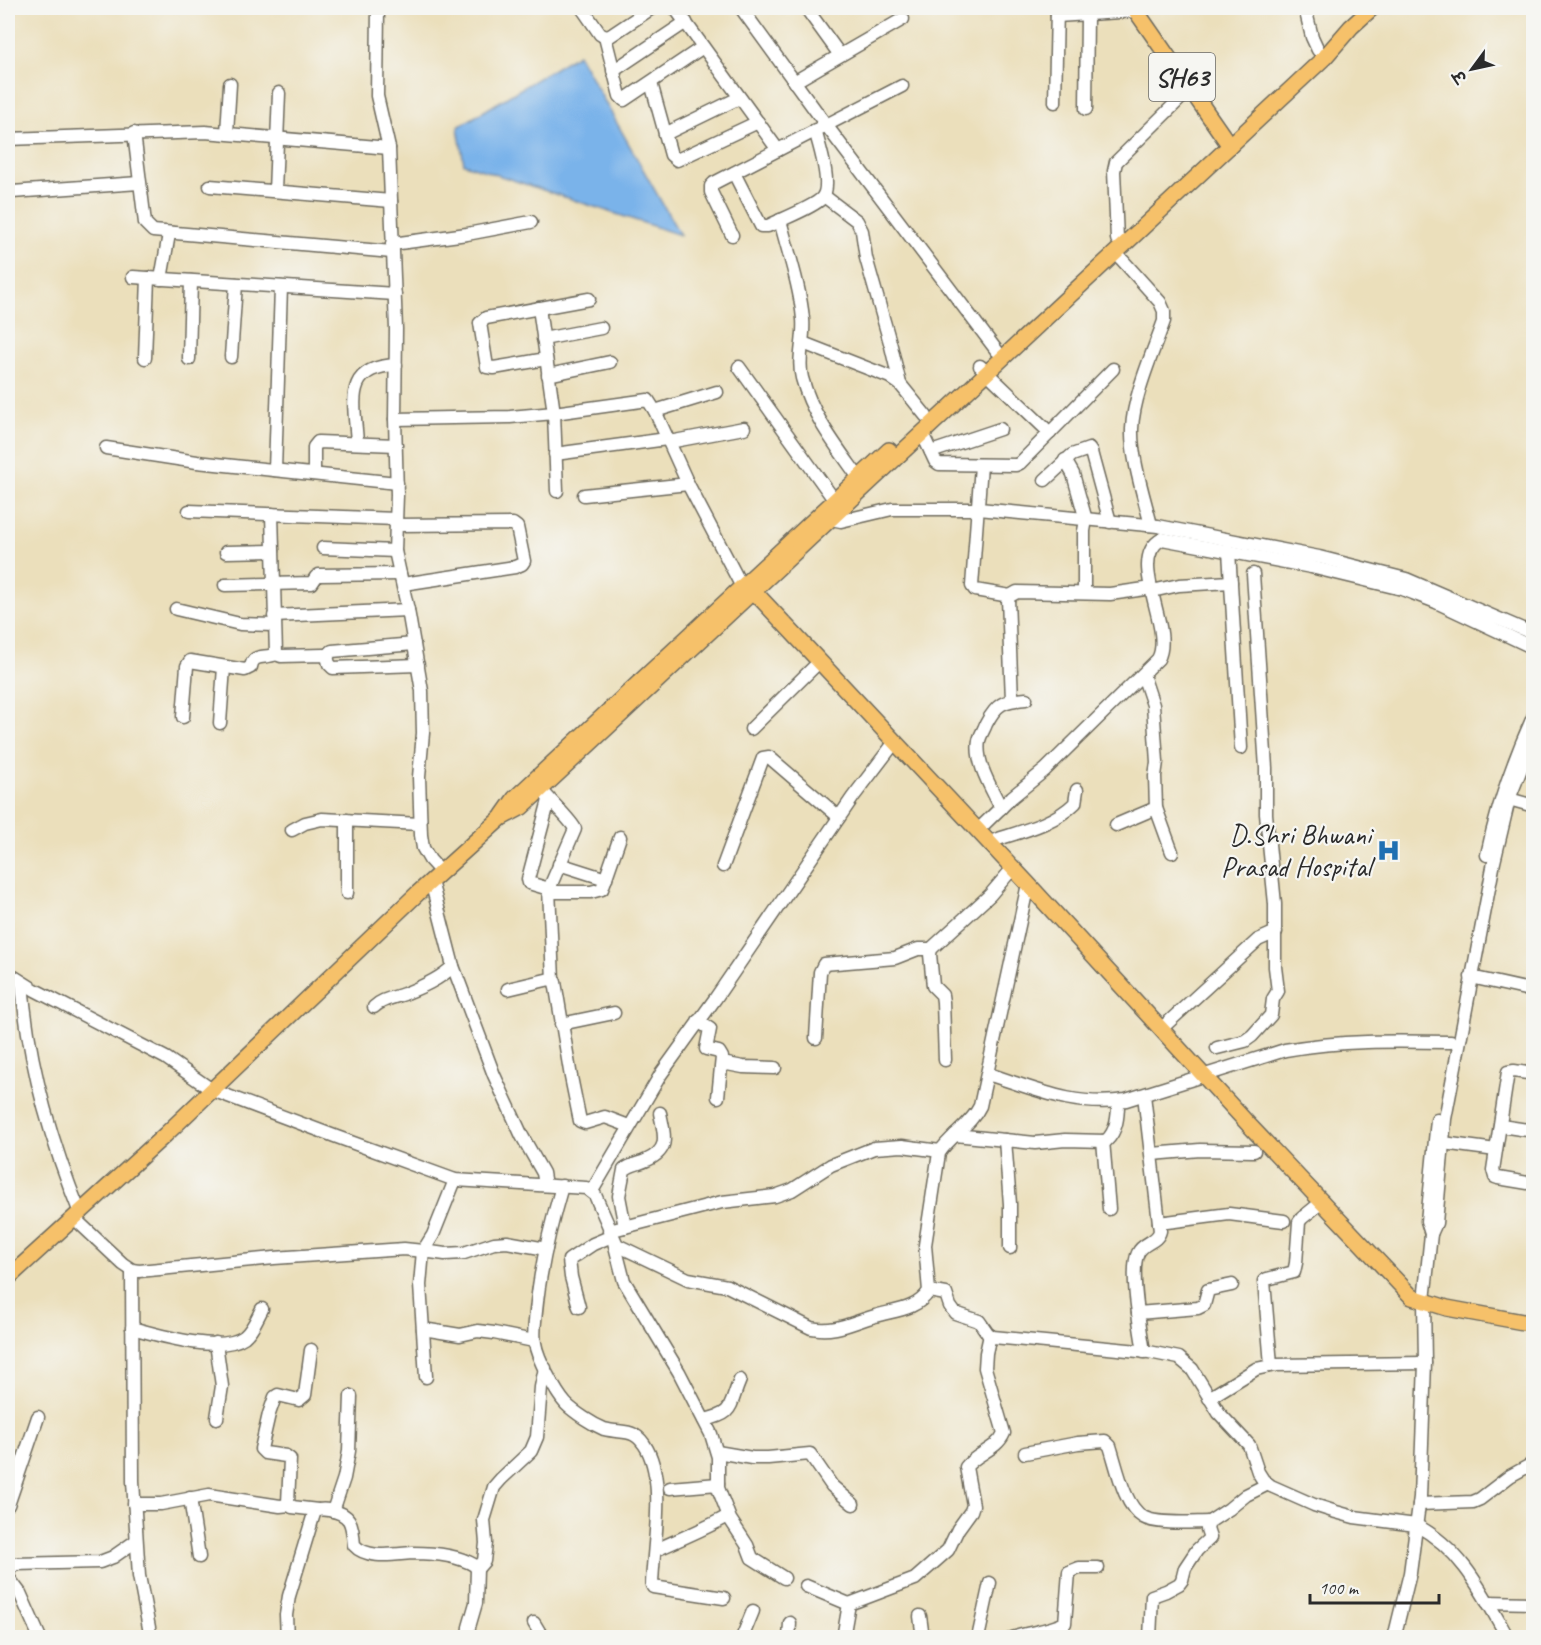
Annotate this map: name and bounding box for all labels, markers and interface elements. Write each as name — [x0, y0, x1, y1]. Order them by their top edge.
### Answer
north arrow — [1442, 39, 1502, 99]
road number: SH63 — [1149, 53, 1215, 101]
text: उ — [1448, 66, 1473, 88]
place label: D.Shri Bhwani Prasad Hospital — [1221, 817, 1376, 884]
hospital icon: D.Shri Bhwani Prasad Hospital — [1376, 837, 1402, 863]
scale bar — [1310, 1567, 1439, 1605]
text: 100 m — [1319, 1577, 1360, 1599]

